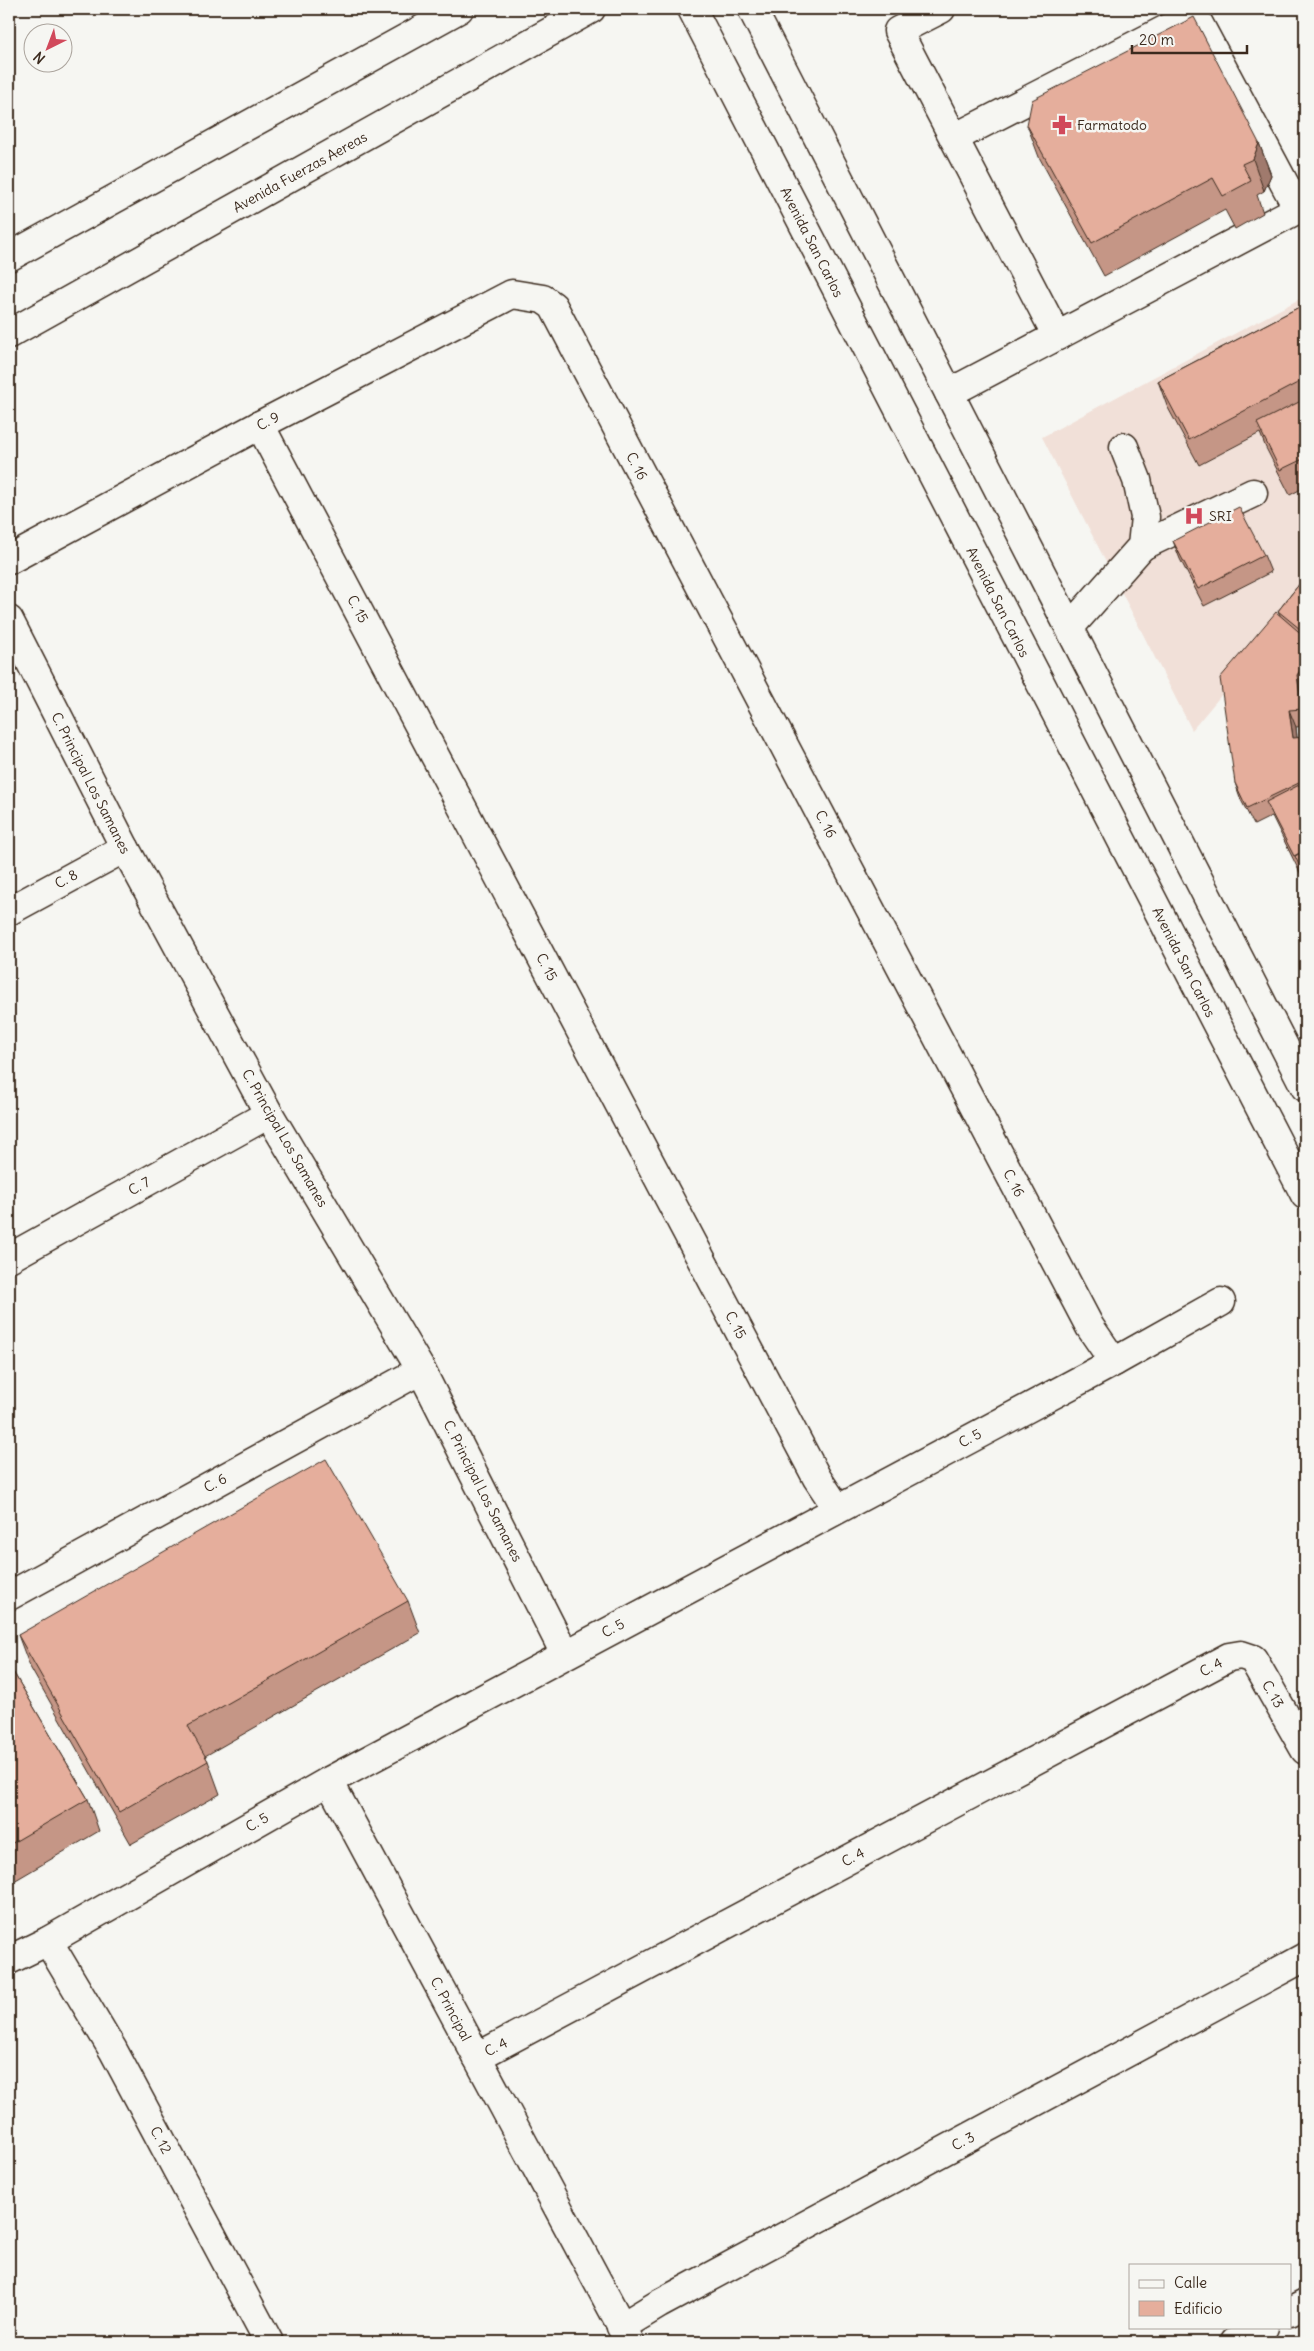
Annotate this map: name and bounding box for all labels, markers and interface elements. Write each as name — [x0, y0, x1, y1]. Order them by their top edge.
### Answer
north arrow — [22, 22, 72, 72]
scale bar — [1132, 22, 1246, 54]
text: 20 m — [1139, 30, 1174, 49]
text: N — [30, 48, 49, 68]
pharmacy icon: Farmatodo — [1051, 114, 1073, 136]
place label: Farmatodo — [1077, 116, 1147, 134]
street label: Avenida Fuerzas Aereas — [230, 128, 370, 216]
street label: Avenida San Carlos — [776, 184, 848, 300]
street label: C. 9 — [253, 408, 283, 434]
street label: C. 16 — [622, 449, 652, 483]
hospital icon: SRI — [1183, 505, 1205, 527]
place label: SRI — [1209, 507, 1232, 525]
street label: Avenida San Carlos — [962, 544, 1034, 660]
street label: C. 15 — [343, 592, 373, 626]
street label: C. Principal Los Samanes — [47, 709, 135, 857]
street label: C. 16 — [811, 807, 841, 841]
street label: C. 8 — [51, 865, 81, 893]
street label: Avenida San Carlos — [1148, 904, 1220, 1020]
street label: C. 15 — [532, 950, 562, 984]
street label: C. Principal Los Samanes — [238, 1066, 332, 1210]
street label: C. 16 — [999, 1166, 1029, 1200]
street label: C. 7 — [125, 1173, 153, 1199]
street label: C. 15 — [721, 1308, 751, 1342]
street label: C. Principal Los Samanes — [439, 1417, 527, 1565]
street label: C. 5 — [955, 1425, 985, 1451]
street label: C. 6 — [200, 1469, 230, 1497]
street label: C. 5 — [598, 1615, 628, 1641]
street label: C. 4 — [1196, 1654, 1226, 1680]
street label: C. 13 — [1258, 1677, 1288, 1711]
street label: C. 5 — [242, 1808, 272, 1836]
street label: C. 4 — [838, 1844, 868, 1870]
street label: C. Principal — [427, 1974, 475, 2044]
street label: C. 4 — [481, 2034, 511, 2060]
street label: C. 12 — [146, 2123, 176, 2157]
street label: C. 3 — [948, 2128, 978, 2154]
legend — [1129, 2264, 1292, 2328]
text: Calle — [1174, 2273, 1207, 2292]
text: Edificio — [1174, 2299, 1222, 2318]

